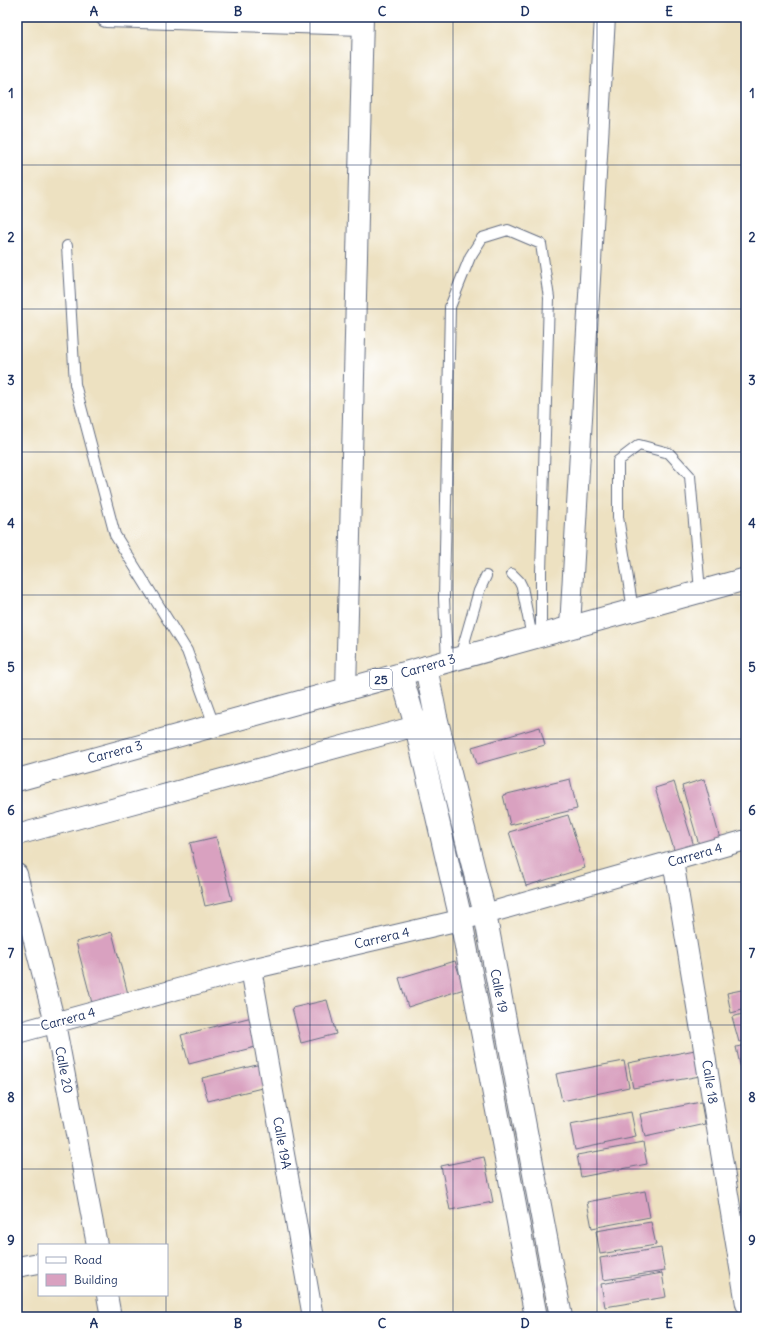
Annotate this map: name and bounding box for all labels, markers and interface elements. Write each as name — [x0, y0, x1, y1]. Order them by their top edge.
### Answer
text: A — [90, 3, 99, 20]
text: B — [234, 3, 243, 20]
text: C — [378, 3, 387, 20]
text: D — [520, 3, 530, 20]
text: E — [665, 3, 673, 20]
text: 1 — [8, 85, 14, 102]
text: 1 — [749, 85, 755, 102]
text: 2 — [7, 229, 15, 246]
text: 2 — [748, 229, 756, 246]
text: 3 — [7, 372, 15, 389]
text: 3 — [748, 372, 756, 389]
text: 4 — [7, 515, 15, 532]
text: 4 — [748, 515, 756, 532]
street label: Carrera 3 — [399, 650, 457, 682]
text: 5 — [7, 659, 15, 676]
text: 5 — [748, 659, 756, 676]
road number: 25 — [370, 669, 392, 689]
street label: Carrera 3 — [86, 737, 144, 767]
text: 6 — [7, 802, 15, 819]
text: 6 — [748, 802, 756, 819]
street label: Carrera 4 — [666, 839, 724, 871]
street label: Carrera 4 — [353, 923, 411, 953]
text: 7 — [8, 945, 15, 962]
text: 7 — [749, 945, 756, 962]
street label: Calle 19 — [486, 968, 512, 1014]
street label: Carrera 4 — [39, 1004, 97, 1034]
street label: Calle 20 — [51, 1045, 77, 1095]
street label: Calle 18 — [698, 1059, 722, 1105]
text: 8 — [7, 1089, 15, 1106]
text: 8 — [748, 1089, 756, 1106]
street label: Calle 19A — [269, 1116, 295, 1170]
text: 9 — [7, 1232, 15, 1249]
text: 9 — [748, 1232, 756, 1249]
legend — [38, 1244, 168, 1296]
text: Road — [74, 1252, 102, 1267]
text: Building — [74, 1272, 118, 1287]
text: A — [90, 1315, 99, 1332]
text: B — [234, 1315, 243, 1332]
text: C — [378, 1315, 387, 1332]
text: D — [520, 1315, 530, 1332]
text: E — [665, 1315, 673, 1332]

